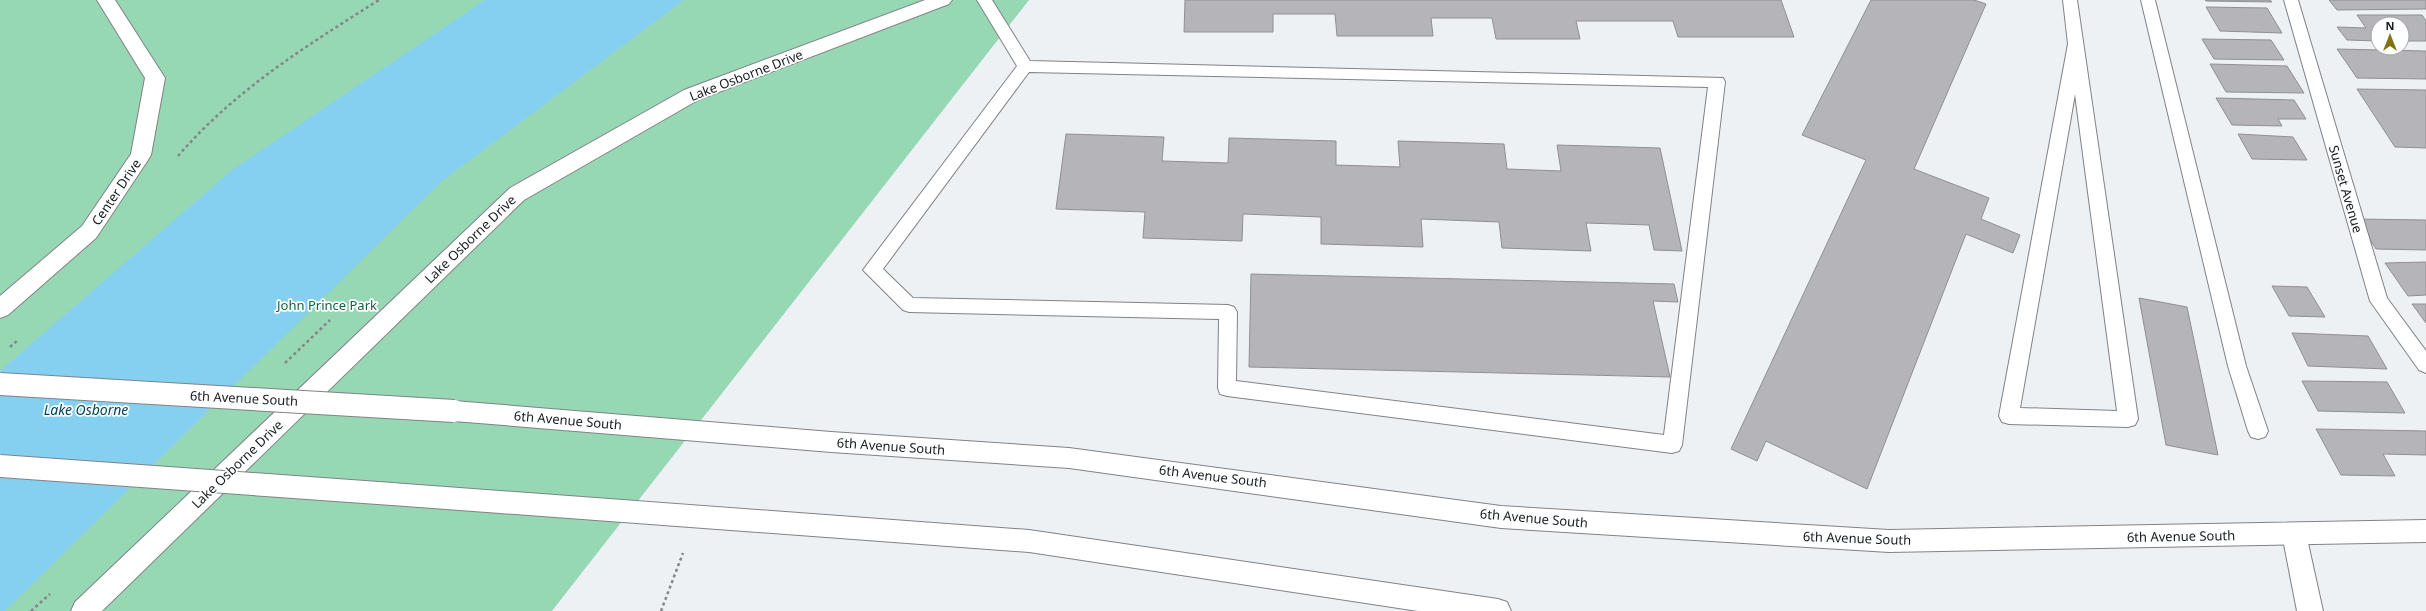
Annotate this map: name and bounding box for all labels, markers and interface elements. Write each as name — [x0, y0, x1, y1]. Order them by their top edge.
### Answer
north arrow — [2370, 16, 2410, 56]
text: N — [2386, 18, 2394, 33]
street label: Lake Osborne Drive — [687, 45, 805, 105]
street label: Sunset Avenue — [2325, 143, 2367, 235]
street label: Center Drive — [87, 155, 145, 229]
street label: Lake Osborne Drive — [420, 191, 520, 287]
park label: John Prince Park — [275, 296, 377, 314]
street label: 6th Avenue South — [189, 386, 299, 410]
water label: Lake Osborne — [44, 400, 128, 419]
street label: 6th Avenue South — [513, 406, 623, 434]
street label: Lake Osborne Drive — [187, 416, 287, 512]
street label: 6th Avenue South — [836, 433, 946, 459]
street label: 6th Avenue South — [1158, 460, 1268, 492]
street label: 6th Avenue South — [1479, 504, 1589, 532]
street label: 6th Avenue South — [2127, 526, 2235, 546]
street label: 6th Avenue South — [1803, 527, 1911, 549]

